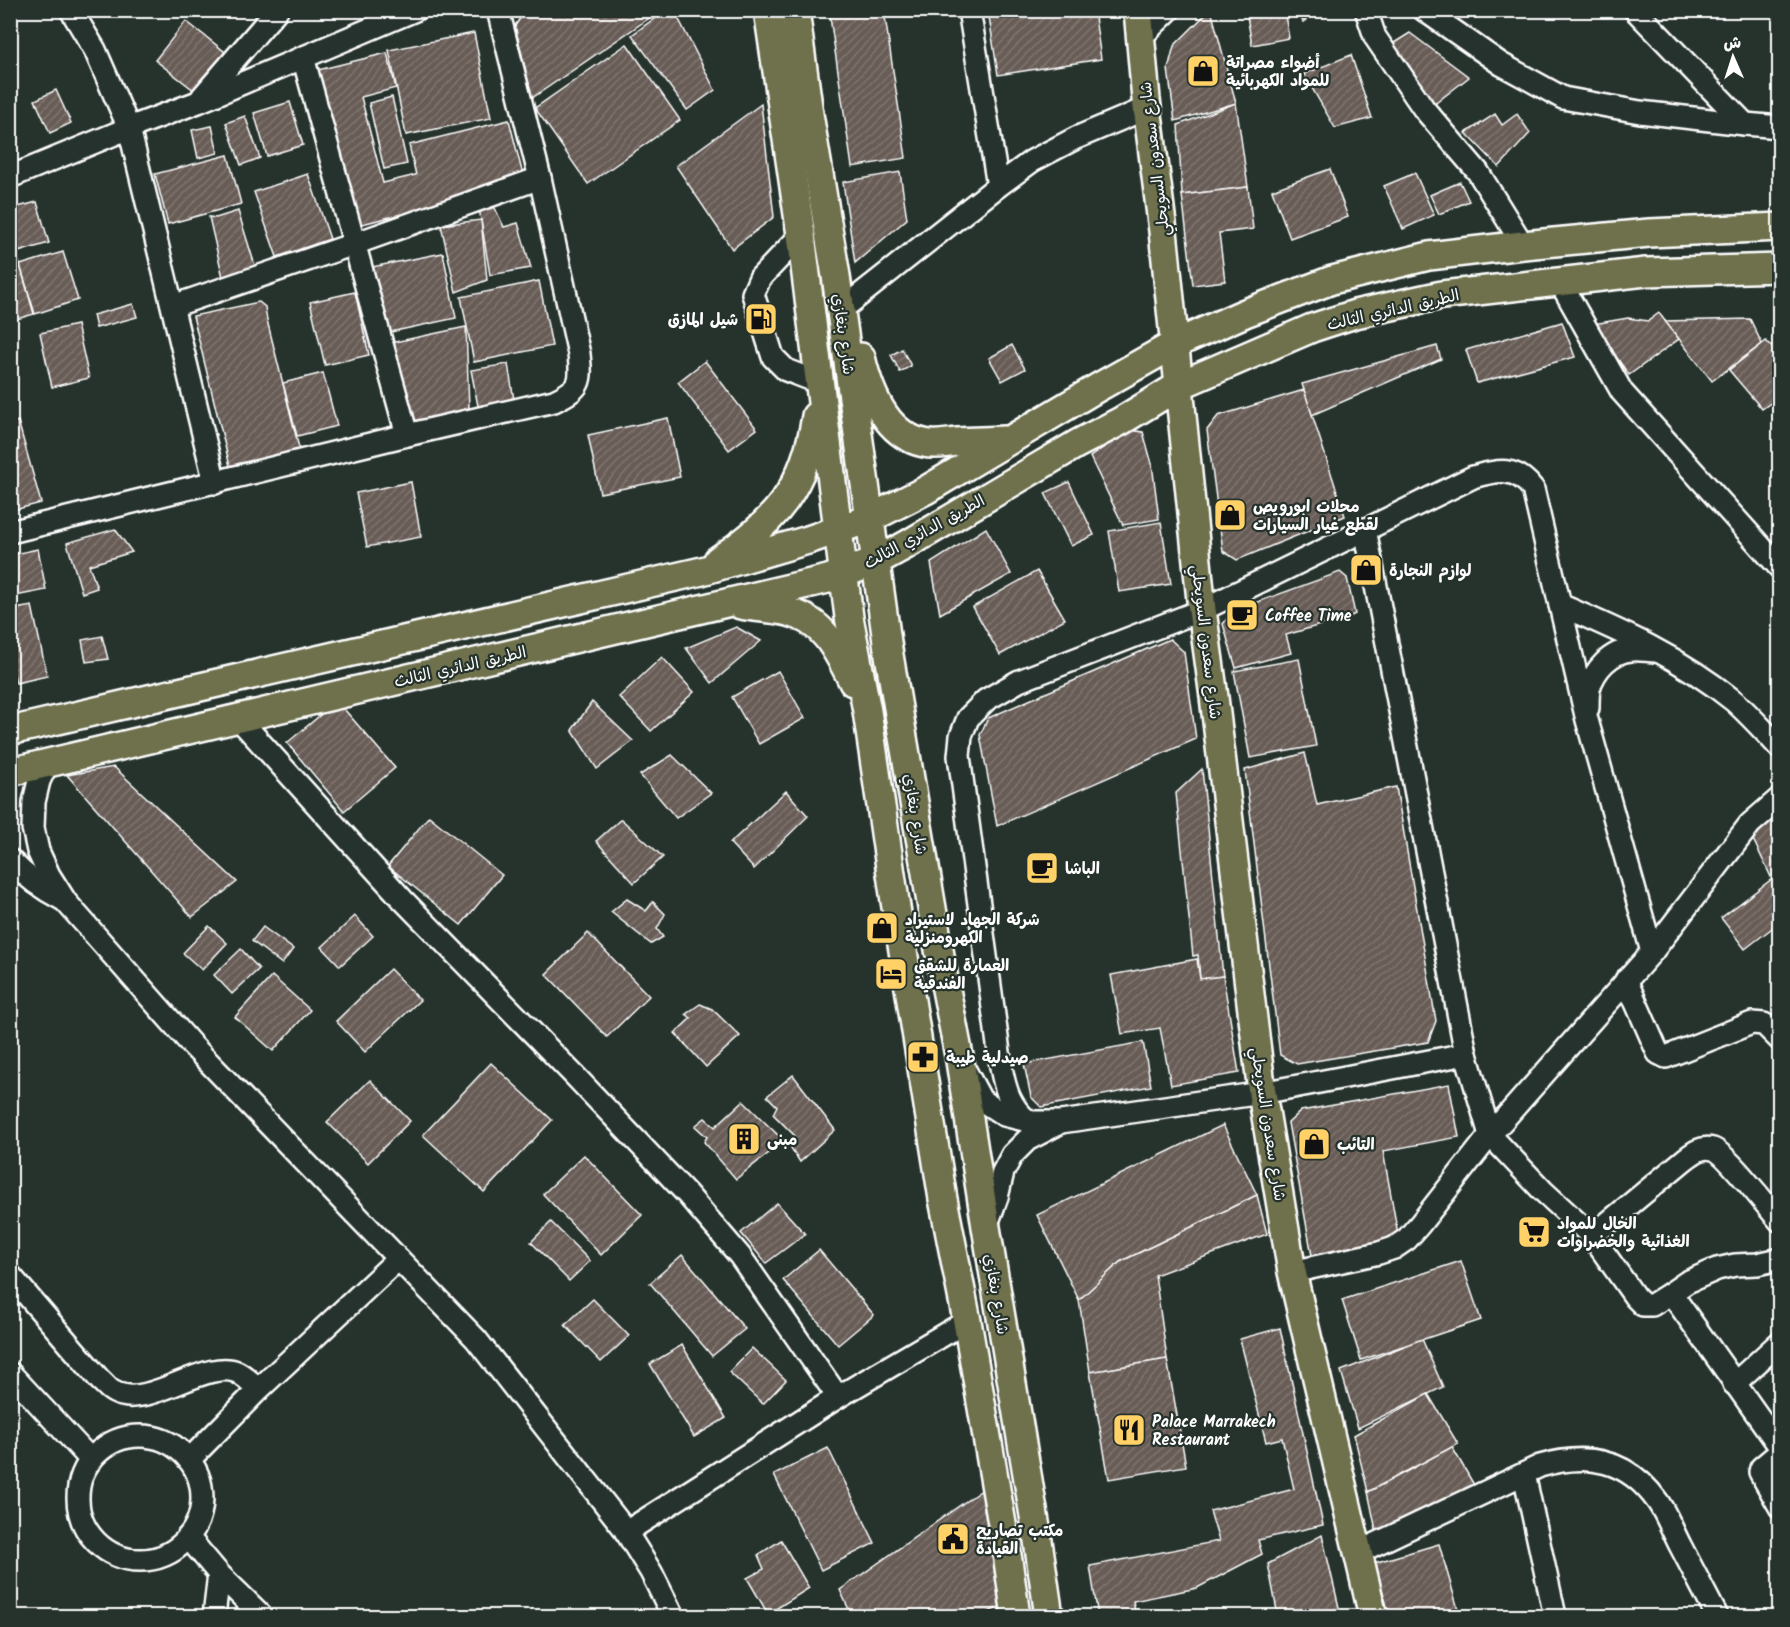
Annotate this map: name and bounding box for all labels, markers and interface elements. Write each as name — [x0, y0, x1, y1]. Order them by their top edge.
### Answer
north arrow — [1703, 27, 1763, 87]
text: ش — [1723, 31, 1742, 56]
place label: أضواء مصراتة للمواد الكهربائية — [1226, 51, 1329, 94]
shop icon: أضواء مصراتة للمواد الكهربائية — [1185, 53, 1221, 89]
street label: شارع سعدون السويحلي — [1134, 80, 1178, 237]
street label: الطريق الدائري الثالث — [1325, 283, 1462, 338]
street label: شارع بنغازي — [824, 292, 861, 376]
fuel station icon: شيل المازق — [743, 301, 779, 337]
place label: شيل المازق — [668, 308, 738, 333]
street label: الطريق الدائري الثالث — [860, 489, 990, 576]
place label: محلات ابورويص لقطع غيار السيارات — [1253, 495, 1379, 538]
shop icon: محلات ابورويص لقطع غيار السيارات — [1212, 497, 1248, 533]
shop icon: لوازم النجارة — [1348, 552, 1384, 588]
place label: لوازم النجارة — [1389, 559, 1472, 584]
street label: شارع سعدون السويحلي — [1183, 564, 1227, 721]
cafe icon: Coffee Time — [1224, 597, 1260, 633]
place label: Coffee Time — [1265, 604, 1352, 629]
street label: الطريق الدائري الثالث — [392, 640, 529, 695]
street label: شارع بنغازي — [896, 772, 933, 856]
cafe icon: الباشا — [1024, 850, 1060, 886]
place label: الباشا — [1065, 857, 1100, 882]
place label: شركة الجهاد لاستيراد الكهرومنزلية — [905, 908, 1040, 951]
shop icon: شركة الجهاد لاستيراد الكهرومنزلية — [864, 910, 900, 946]
place label: العمارة للشقق الفندقية — [914, 954, 1009, 997]
hotel icon: العمارة للشقق الفندقية — [873, 956, 909, 992]
pharmacy icon: صيدلية طيبة — [905, 1039, 941, 1075]
place label: صيدلية طيبة — [946, 1046, 1029, 1071]
street label: شارع سعدون السويحلي — [1242, 1046, 1292, 1203]
building icon: مبنى — [726, 1121, 762, 1157]
shop icon: التائب — [1296, 1126, 1332, 1162]
place label: مبنى — [767, 1128, 797, 1153]
place label: التائب — [1337, 1133, 1375, 1158]
place label: الخال للمواد الغذائية والخضراوات — [1557, 1212, 1690, 1255]
supermarket icon: الخال للمواد الغذائية والخضراوات — [1516, 1214, 1552, 1250]
street label: شارع بنغازي — [976, 1252, 1015, 1337]
place label: Palace Marrakech Restaurant — [1152, 1410, 1276, 1453]
restaurant icon: Palace Marrakech Restaurant — [1111, 1412, 1147, 1448]
place label: مكتب تصاريح القيادة — [976, 1519, 1063, 1562]
public building icon: مكتب تصاريح القيادة — [935, 1521, 971, 1557]

